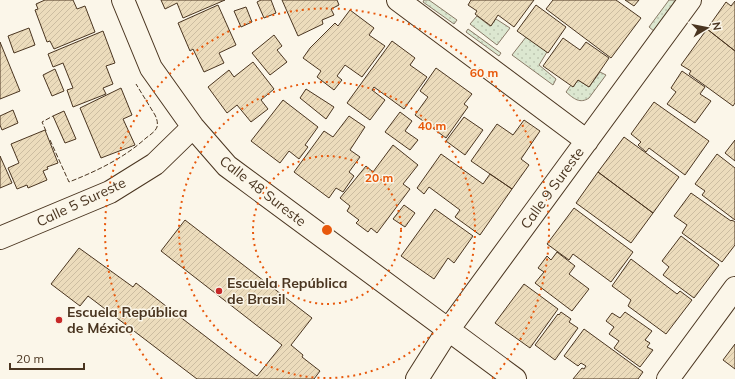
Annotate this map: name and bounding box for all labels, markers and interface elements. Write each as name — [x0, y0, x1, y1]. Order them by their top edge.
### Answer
north arrow — [687, 8, 727, 48]
text: N — [709, 21, 724, 32]
text: 60 m — [470, 65, 498, 80]
text: 40 m — [418, 118, 446, 133]
street label: Calle 9 Sureste — [516, 144, 588, 232]
street label: Calle 48 Sureste — [216, 152, 310, 230]
text: 20 m — [365, 170, 393, 185]
street label: Calle 5 Sureste — [33, 173, 129, 231]
centre of rings — [320, 223, 334, 237]
place label: Escuela República de Brasil — [227, 274, 348, 308]
marker: Escuela República de Brasil — [214, 286, 224, 296]
place label: Escuela República de México — [67, 303, 188, 337]
marker: Escuela República de México — [54, 315, 64, 325]
scale bar — [10, 345, 84, 371]
text: 20 m — [16, 351, 44, 366]

